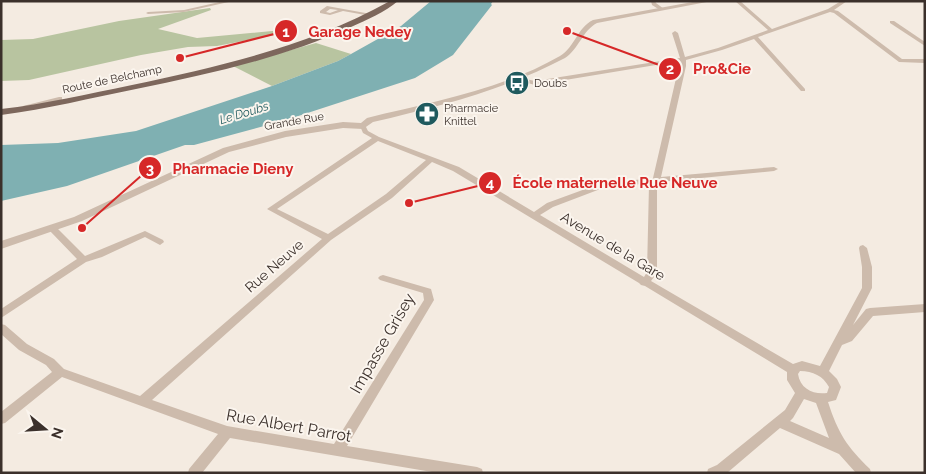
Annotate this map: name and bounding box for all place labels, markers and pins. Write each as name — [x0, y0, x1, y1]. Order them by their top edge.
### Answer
callout: Garage Nedey — [274, 16, 422, 46]
callout: Pro&Cie — [658, 54, 761, 84]
bus stop icon: Doubs — [504, 70, 530, 96]
place label: Doubs — [534, 77, 567, 90]
pharmacy icon: Pharmacie Knittel — [414, 101, 440, 127]
place label: Pharmacie Knittel — [444, 102, 499, 128]
callout: Pharmacie Dieny — [138, 153, 304, 183]
callout: École maternelle Rue Neuve — [478, 168, 728, 198]

